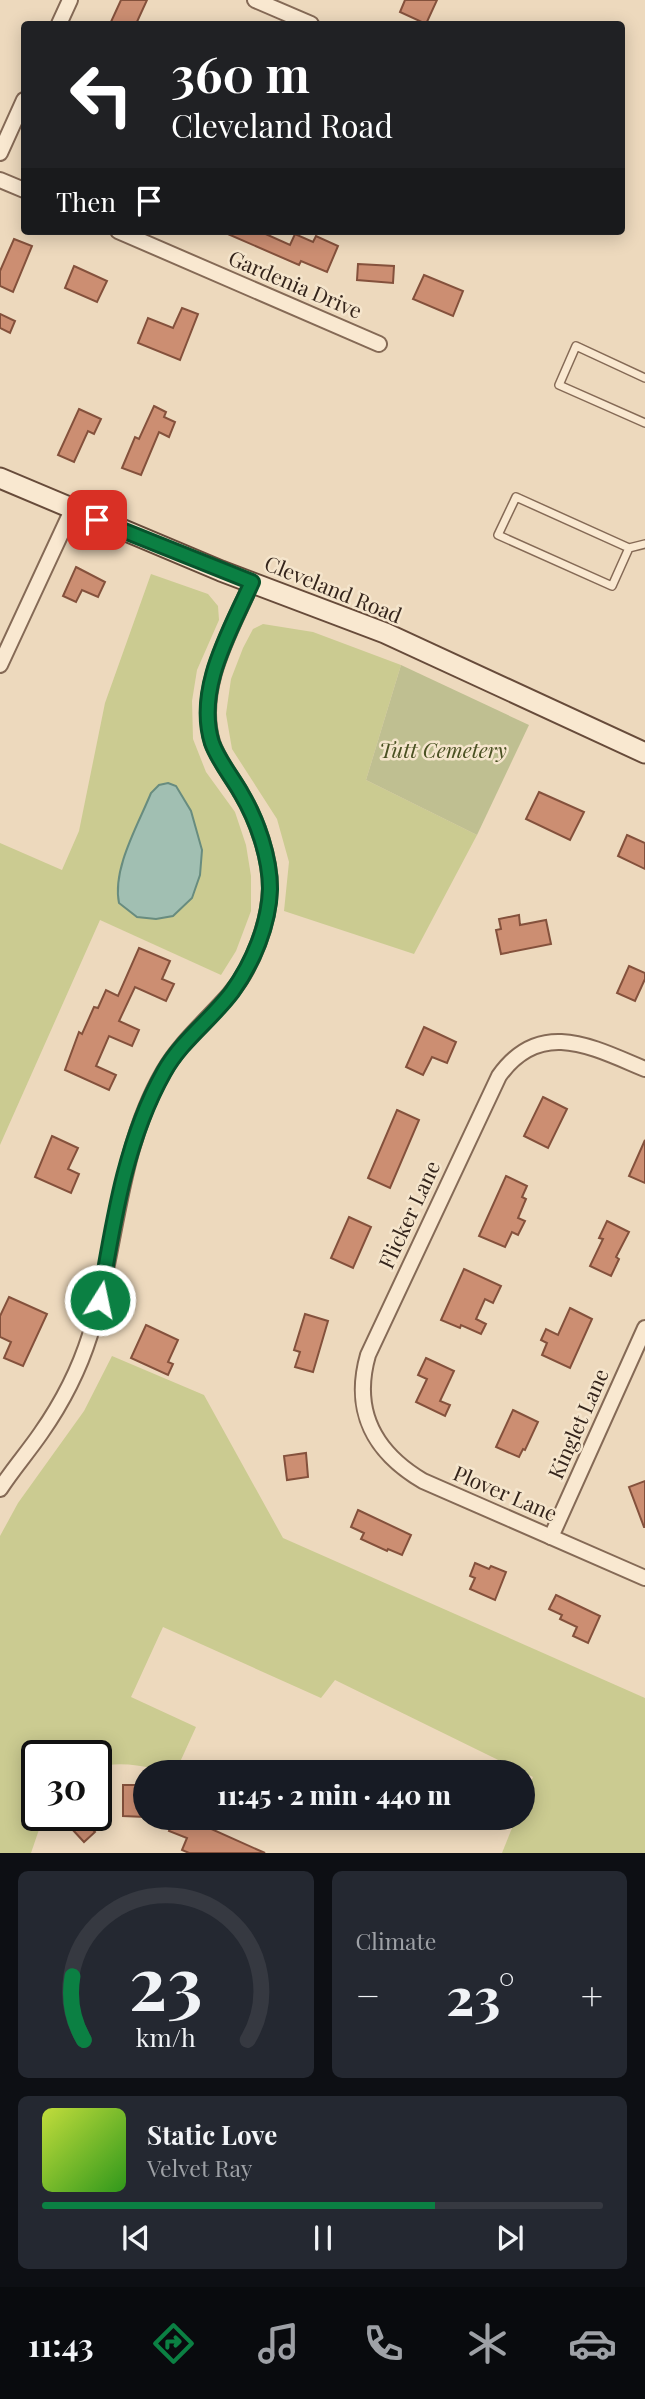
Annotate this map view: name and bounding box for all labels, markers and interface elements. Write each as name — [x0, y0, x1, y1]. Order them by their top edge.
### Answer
text: 360 m — [171, 40, 310, 105]
icon: left — [56, 49, 147, 140]
text: Cleveland Road — [171, 103, 393, 146]
icon: arrive — [130, 182, 168, 220]
text: Then — [56, 184, 116, 219]
street label: Gardenia Drive — [225, 242, 367, 324]
pin — [67, 490, 127, 550]
icon: arrive — [78, 501, 116, 539]
street label: Cleveland Road — [261, 548, 407, 628]
park label: Tutt Cemetery — [379, 735, 507, 763]
street label: Flicker Lane — [371, 1156, 445, 1273]
position arrow — [63, 1263, 137, 1337]
street label: Kinglet Lane — [540, 1364, 614, 1483]
street label: Plover Lane — [450, 1458, 562, 1527]
speed limit sign: 30 — [21, 1740, 112, 1831]
text: 11:45 · 2 min · 440 m — [217, 1777, 451, 1812]
text: Climate — [356, 1925, 436, 1956]
text: 23 — [129, 1932, 203, 2029]
text: 23° — [446, 1960, 514, 2029]
text: − — [356, 1969, 380, 2020]
text: + — [581, 1969, 603, 2020]
text: km/h — [136, 2020, 196, 2053]
text: Static Love — [147, 2117, 277, 2152]
text: Velvet Ray — [147, 2152, 252, 2183]
icon: previous — [117, 2219, 155, 2257]
icon: pause — [304, 2219, 342, 2257]
icon: next — [491, 2219, 529, 2257]
icon: directions — [149, 2319, 198, 2368]
icon: music — [254, 2319, 303, 2368]
icon: phone — [359, 2319, 408, 2368]
icon: climate — [463, 2319, 512, 2368]
icon: car — [568, 2319, 617, 2368]
text: 11:43 — [28, 2322, 94, 2365]

